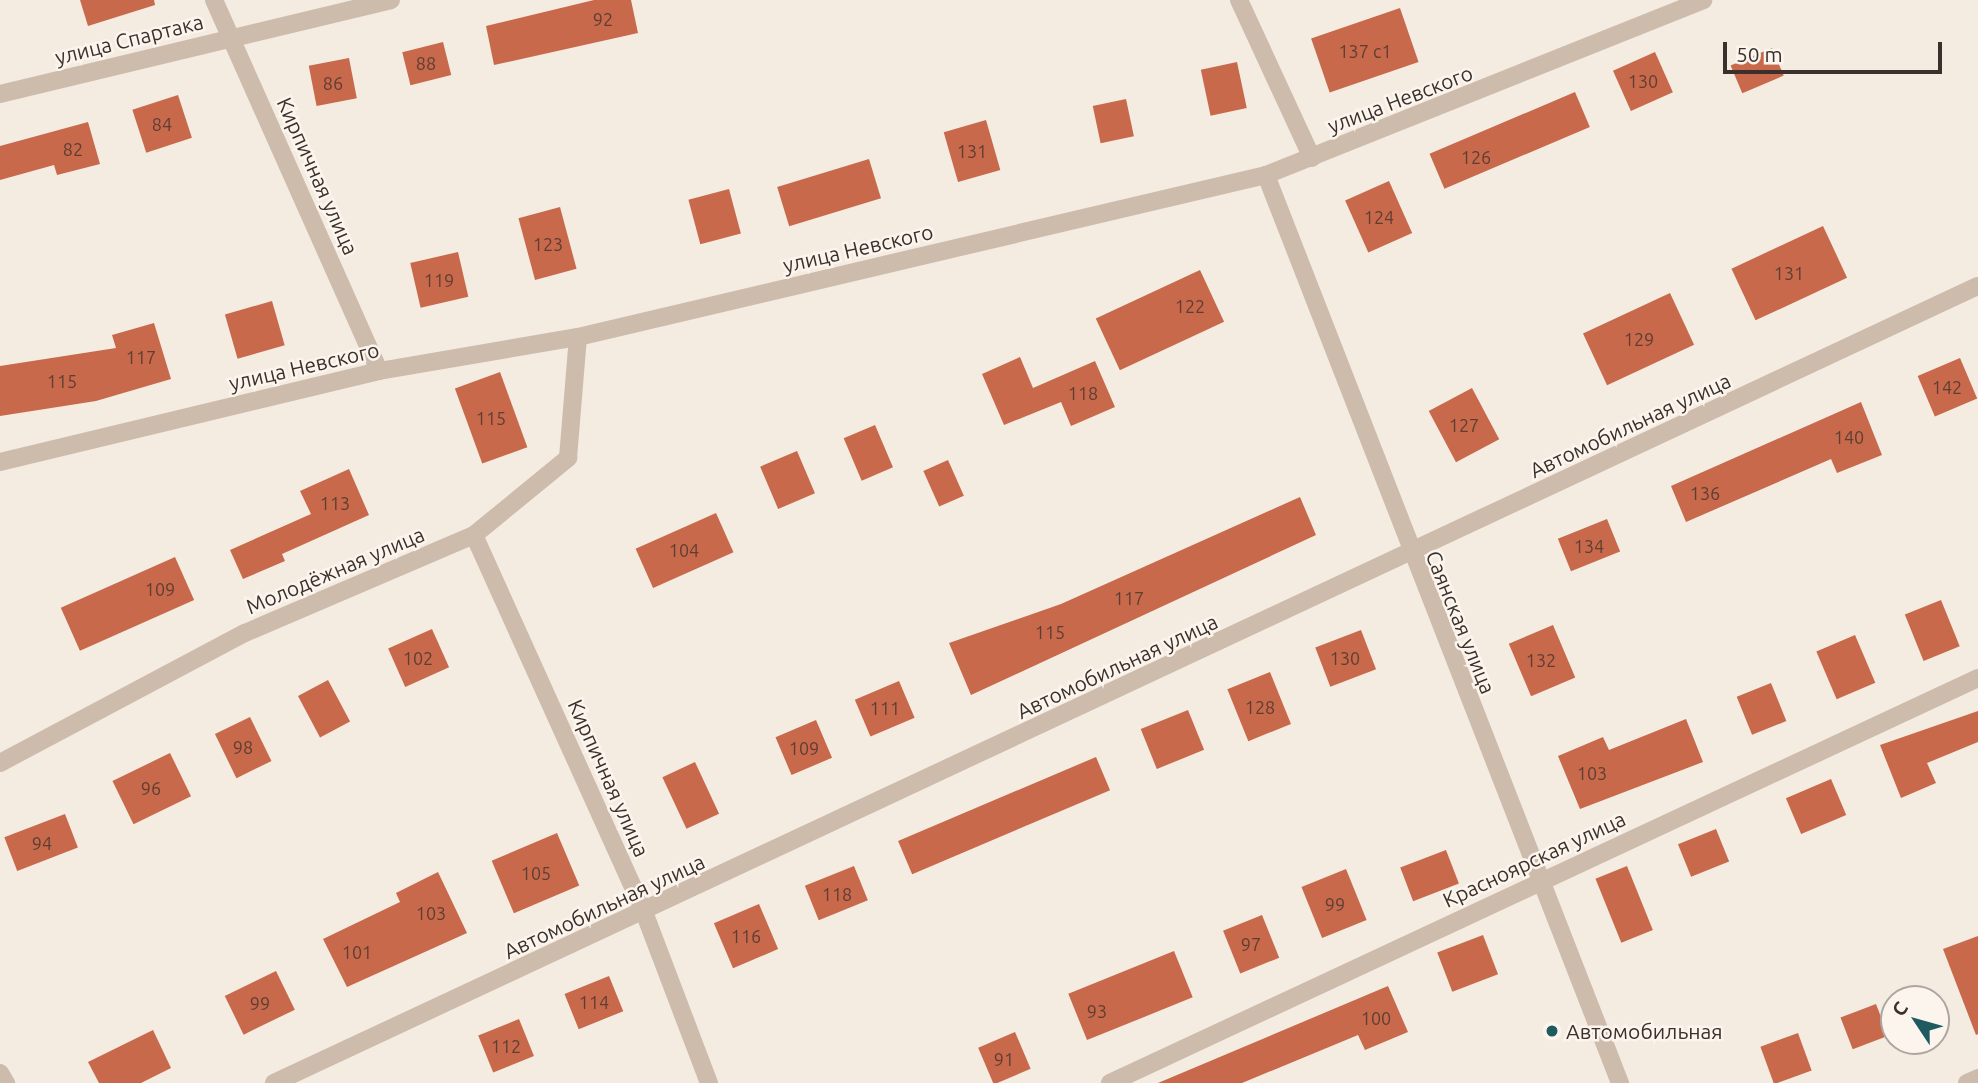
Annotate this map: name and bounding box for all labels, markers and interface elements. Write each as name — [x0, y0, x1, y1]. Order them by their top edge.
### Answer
street label: улица Спартака — [52, 8, 206, 70]
house number: 92 — [593, 8, 613, 30]
scale bar — [1726, 28, 1945, 72]
house number: 137 с1 — [1338, 40, 1392, 62]
text: 50 m — [1736, 42, 1783, 66]
house number: 88 — [416, 52, 436, 74]
street label: улица Невского — [1324, 60, 1476, 138]
house number: 130 — [1628, 70, 1658, 92]
house number: 86 — [323, 72, 343, 94]
street label: Кирпичная улица — [272, 93, 364, 259]
house number: 84 — [152, 113, 172, 135]
house number: 82 — [63, 138, 83, 160]
house number: 131 — [957, 140, 987, 162]
house number: 126 — [1461, 146, 1491, 168]
house number: 124 — [1364, 206, 1394, 228]
street label: улица Невского — [780, 218, 936, 278]
house number: 123 — [533, 233, 563, 255]
house number: 131 — [1774, 262, 1804, 284]
house number: 119 — [424, 269, 454, 291]
house number: 122 — [1175, 295, 1205, 317]
house number: 129 — [1624, 328, 1654, 350]
street label: улица Невского — [226, 336, 382, 396]
house number: 117 — [126, 346, 156, 368]
street label: Автомобильная улица — [1525, 367, 1735, 483]
house number: 115 — [47, 370, 77, 392]
house number: 142 — [1932, 376, 1962, 398]
house number: 118 — [1068, 382, 1098, 404]
house number: 115 — [476, 407, 506, 429]
house number: 127 — [1449, 414, 1479, 436]
house number: 140 — [1834, 426, 1864, 448]
house number: 136 — [1690, 482, 1720, 504]
house number: 113 — [320, 492, 350, 514]
street label: Молодёжная улица — [242, 521, 428, 619]
house number: 134 — [1574, 535, 1604, 557]
house number: 104 — [669, 539, 699, 561]
street label: Саянская улица — [1421, 547, 1501, 697]
house number: 109 — [145, 578, 175, 600]
house number: 117 — [1114, 587, 1144, 609]
street label: Автомобильная улица — [1012, 608, 1222, 724]
house number: 115 — [1035, 621, 1065, 643]
house number: 102 — [403, 647, 433, 669]
house number: 130 — [1330, 647, 1360, 669]
house number: 132 — [1526, 649, 1556, 671]
street label: Кирпичная улица — [563, 695, 655, 861]
house number: 128 — [1245, 696, 1275, 718]
house number: 111 — [870, 697, 900, 719]
house number: 98 — [233, 736, 253, 758]
house number: 109 — [789, 737, 819, 759]
house number: 103 — [1577, 762, 1607, 784]
house number: 96 — [141, 777, 161, 799]
street label: Красноярская улица — [1439, 806, 1629, 912]
house number: 94 — [32, 832, 52, 854]
street label: Автомобильная улица — [499, 848, 709, 964]
house number: 105 — [521, 862, 551, 884]
house number: 118 — [822, 883, 852, 905]
house number: 99 — [1325, 893, 1345, 915]
house number: 103 — [416, 902, 446, 924]
house number: 116 — [731, 925, 761, 947]
house number: 97 — [1241, 933, 1261, 955]
house number: 101 — [342, 941, 372, 963]
north arrow — [1880, 985, 1950, 1055]
house number: 114 — [579, 991, 609, 1013]
house number: 99 — [250, 992, 270, 1014]
text: С — [1887, 997, 1912, 1020]
house number: 93 — [1087, 1000, 1107, 1022]
house number: 100 — [1361, 1007, 1391, 1029]
place label: Автомобильная — [1566, 1018, 1723, 1044]
marker: Автомобильная — [1544, 1023, 1560, 1039]
house number: 112 — [491, 1035, 521, 1057]
house number: 91 — [994, 1048, 1014, 1070]

